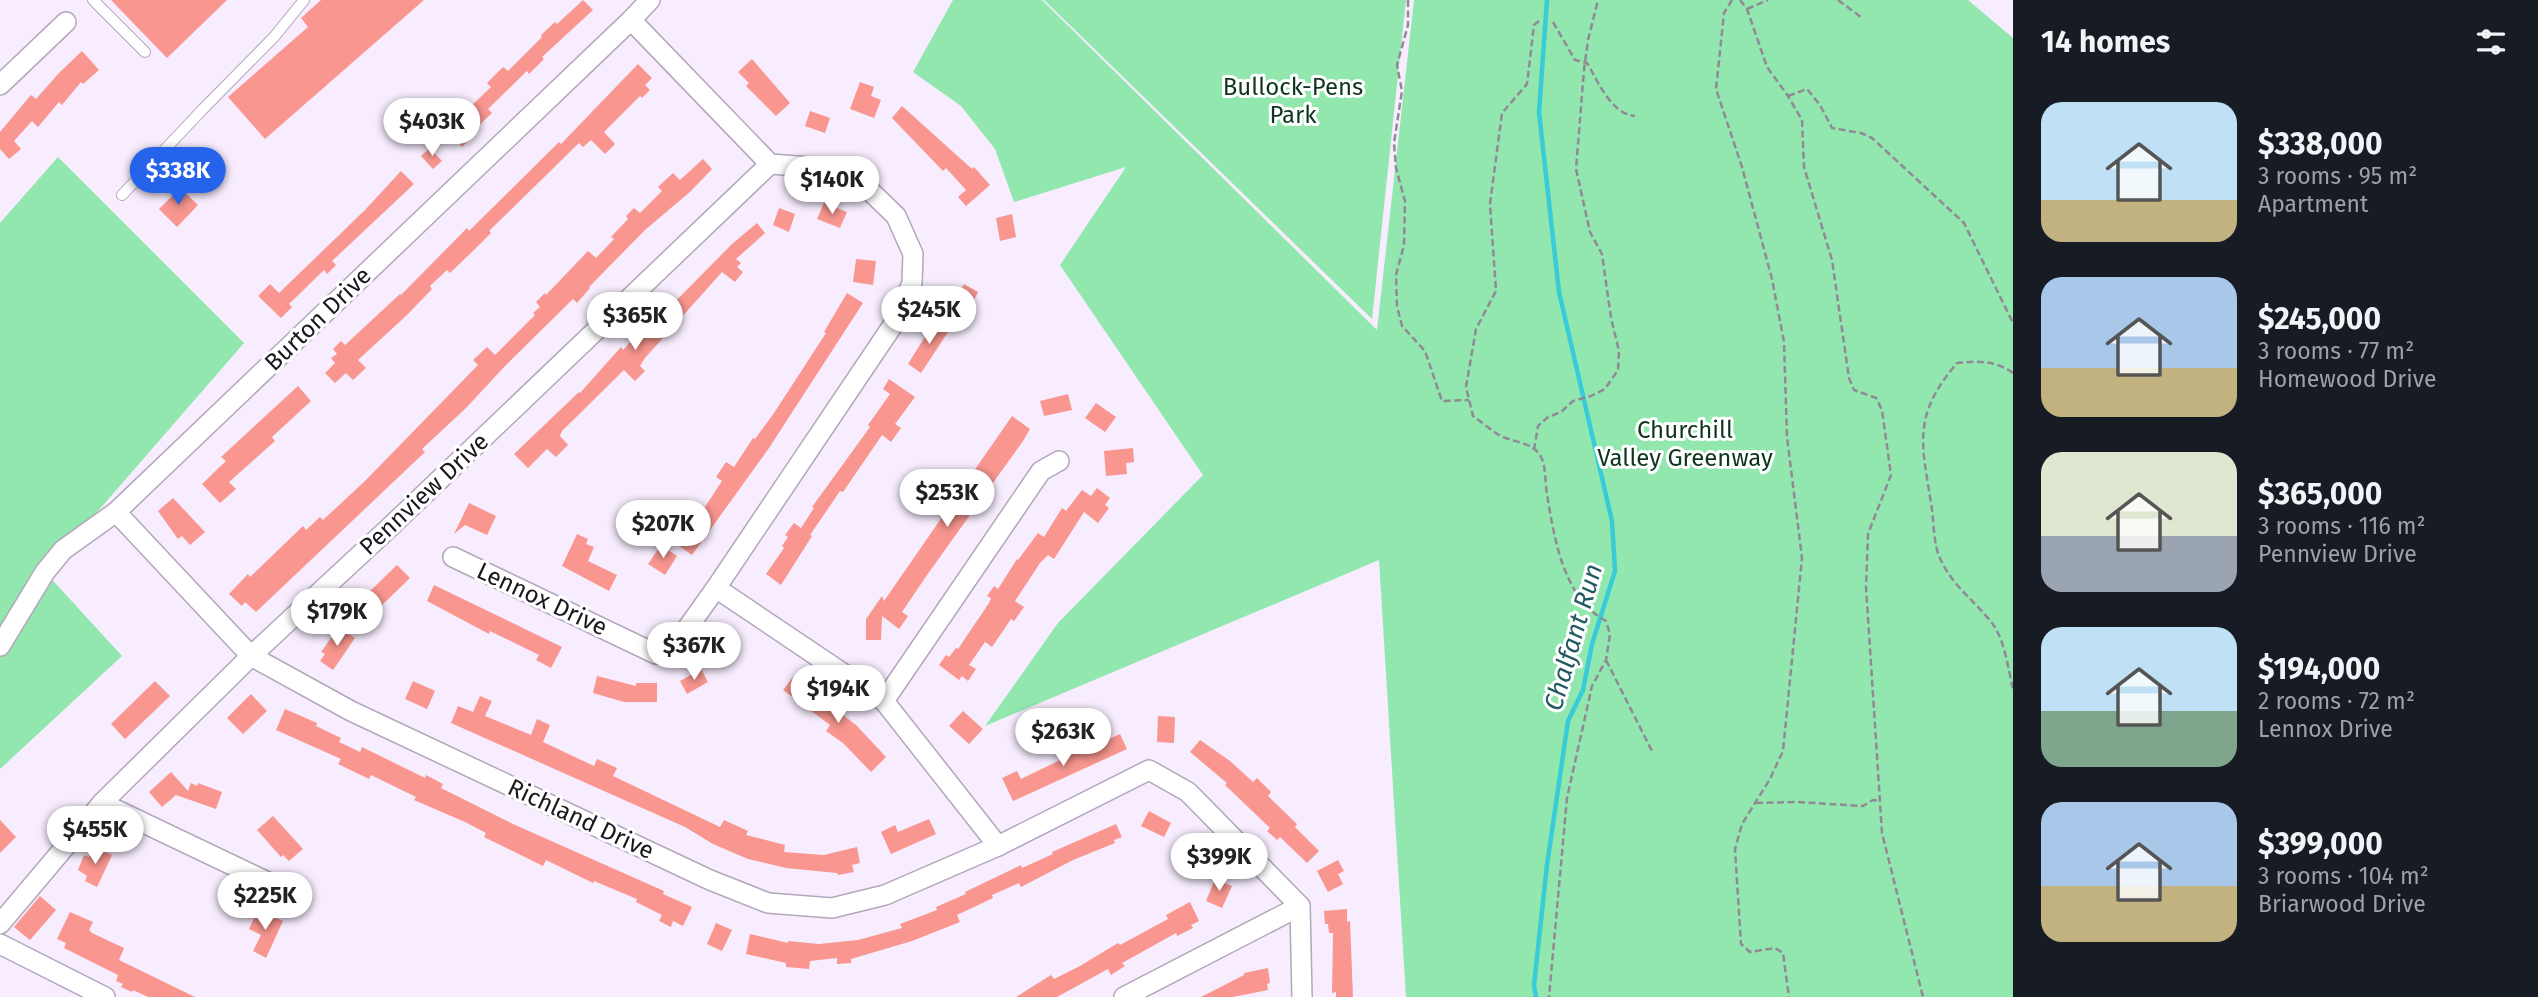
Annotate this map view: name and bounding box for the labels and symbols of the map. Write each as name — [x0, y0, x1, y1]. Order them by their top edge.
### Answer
park label: Bullock-Pens Park — [1223, 73, 1363, 129]
pin: $403K — [383, 99, 481, 158]
pin: $338K — [129, 148, 227, 207]
pin: $140K — [783, 156, 881, 216]
street label: Burton Drive — [259, 261, 377, 377]
pin: $245K — [880, 286, 978, 346]
pin: $365K — [586, 292, 684, 352]
park label: Churchill Valley Greenway — [1597, 416, 1773, 472]
street label: Pennview Drive — [354, 427, 494, 561]
pin: $253K — [898, 470, 996, 529]
pin: $207K — [614, 500, 712, 560]
street label: Lennox Drive — [472, 557, 612, 641]
water label: Chalfant Run — [1538, 560, 1609, 714]
pin: $179K — [288, 588, 386, 648]
pin: $367K — [645, 622, 743, 682]
pin: $194K — [789, 666, 887, 725]
pin: $263K — [1014, 708, 1112, 768]
street label: Richland Drive — [504, 773, 658, 865]
pin: $455K — [46, 806, 144, 866]
pin: $399K — [1170, 834, 1268, 893]
pin: $225K — [216, 872, 314, 932]

